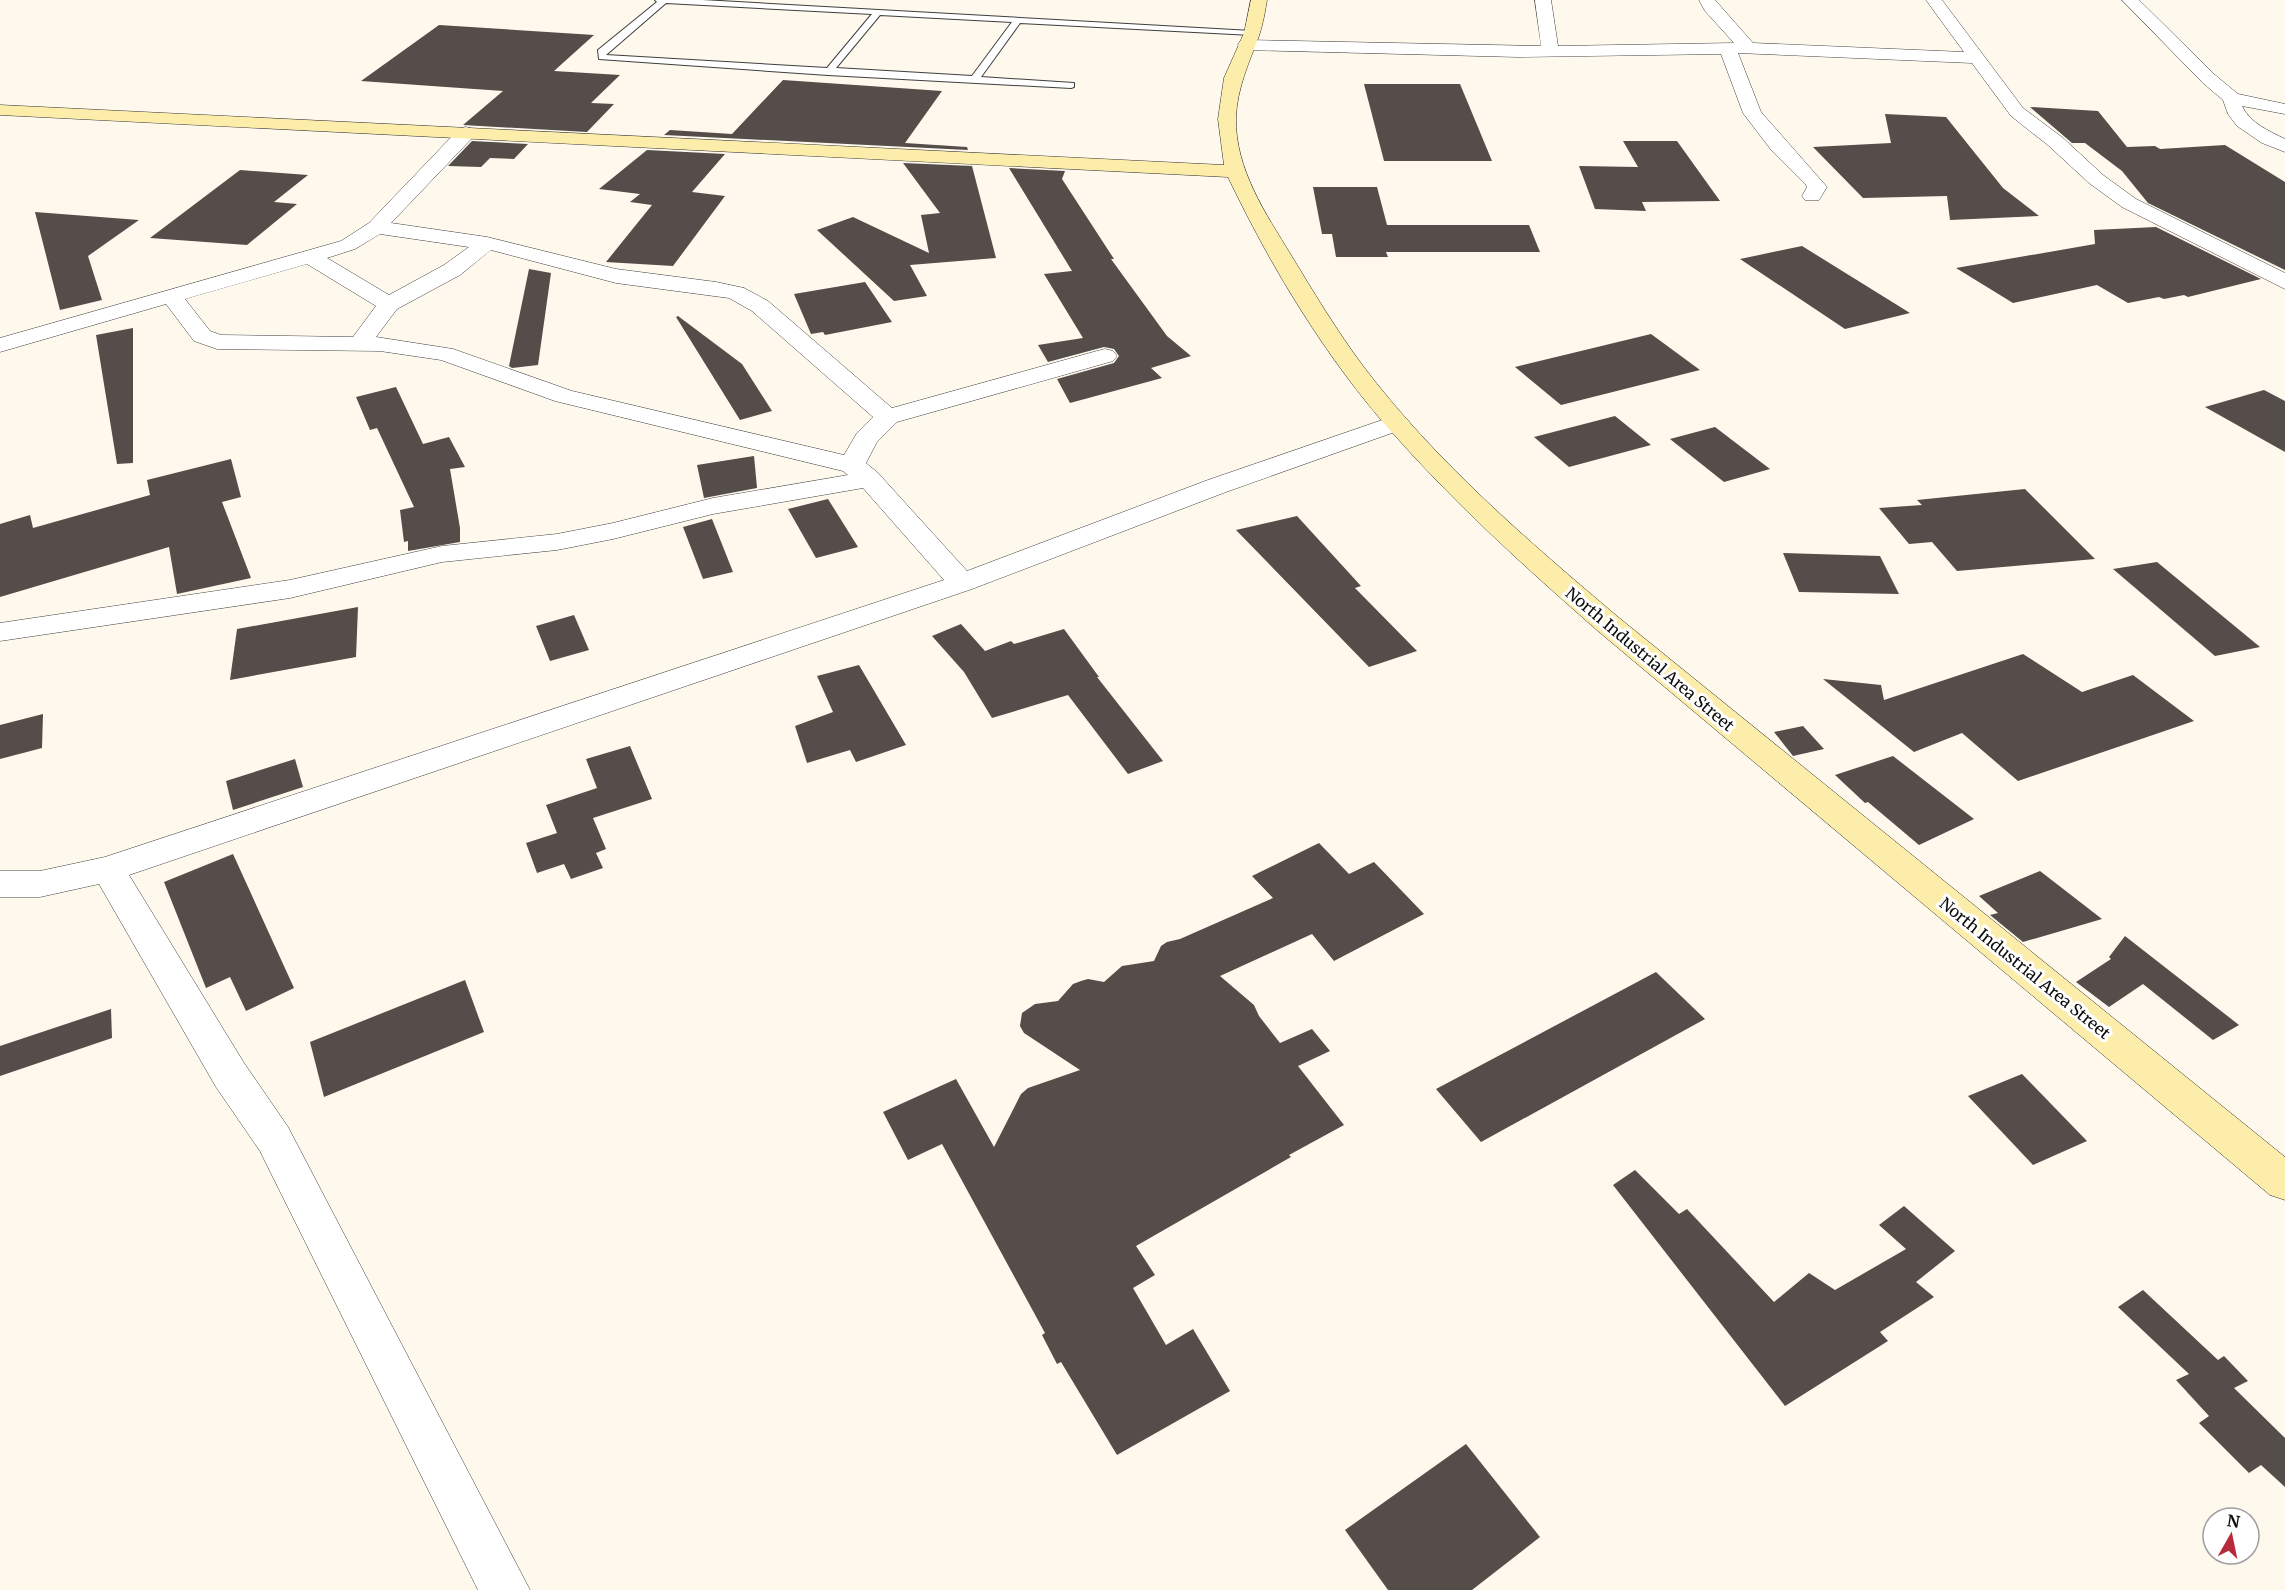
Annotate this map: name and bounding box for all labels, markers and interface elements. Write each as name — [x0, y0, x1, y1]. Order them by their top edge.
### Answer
street label: North Industrial Area Street — [1562, 583, 1739, 736]
street label: North Industrial Area Street — [1936, 893, 2115, 1044]
north arrow — [2201, 1506, 2261, 1566]
text: N — [2226, 1510, 2242, 1532]

